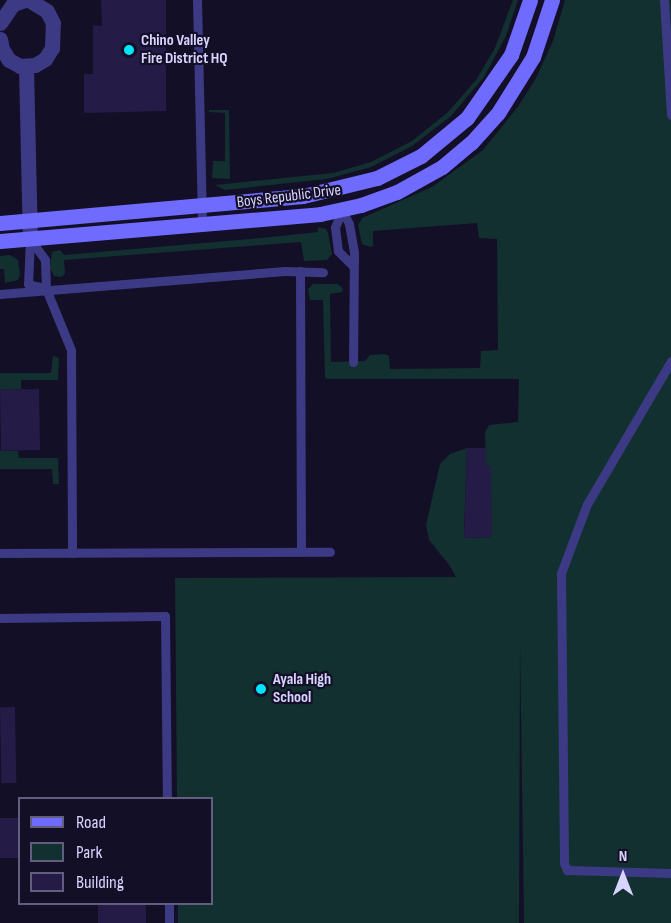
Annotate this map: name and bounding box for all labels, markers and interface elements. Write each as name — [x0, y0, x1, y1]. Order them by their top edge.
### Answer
place label: Chino Valley Fire District HQ — [141, 31, 228, 69]
marker: Chino Valley Fire District HQ — [122, 43, 136, 57]
street label: Boys Republic Drive — [236, 181, 342, 213]
place label: Ayala High School — [273, 670, 331, 708]
marker: Ayala High School — [254, 682, 268, 696]
legend — [18, 797, 213, 905]
text: Road — [76, 812, 106, 833]
text: Park — [76, 842, 102, 863]
north arrow — [593, 845, 653, 905]
text: N — [619, 847, 627, 866]
text: Building — [76, 872, 124, 893]

